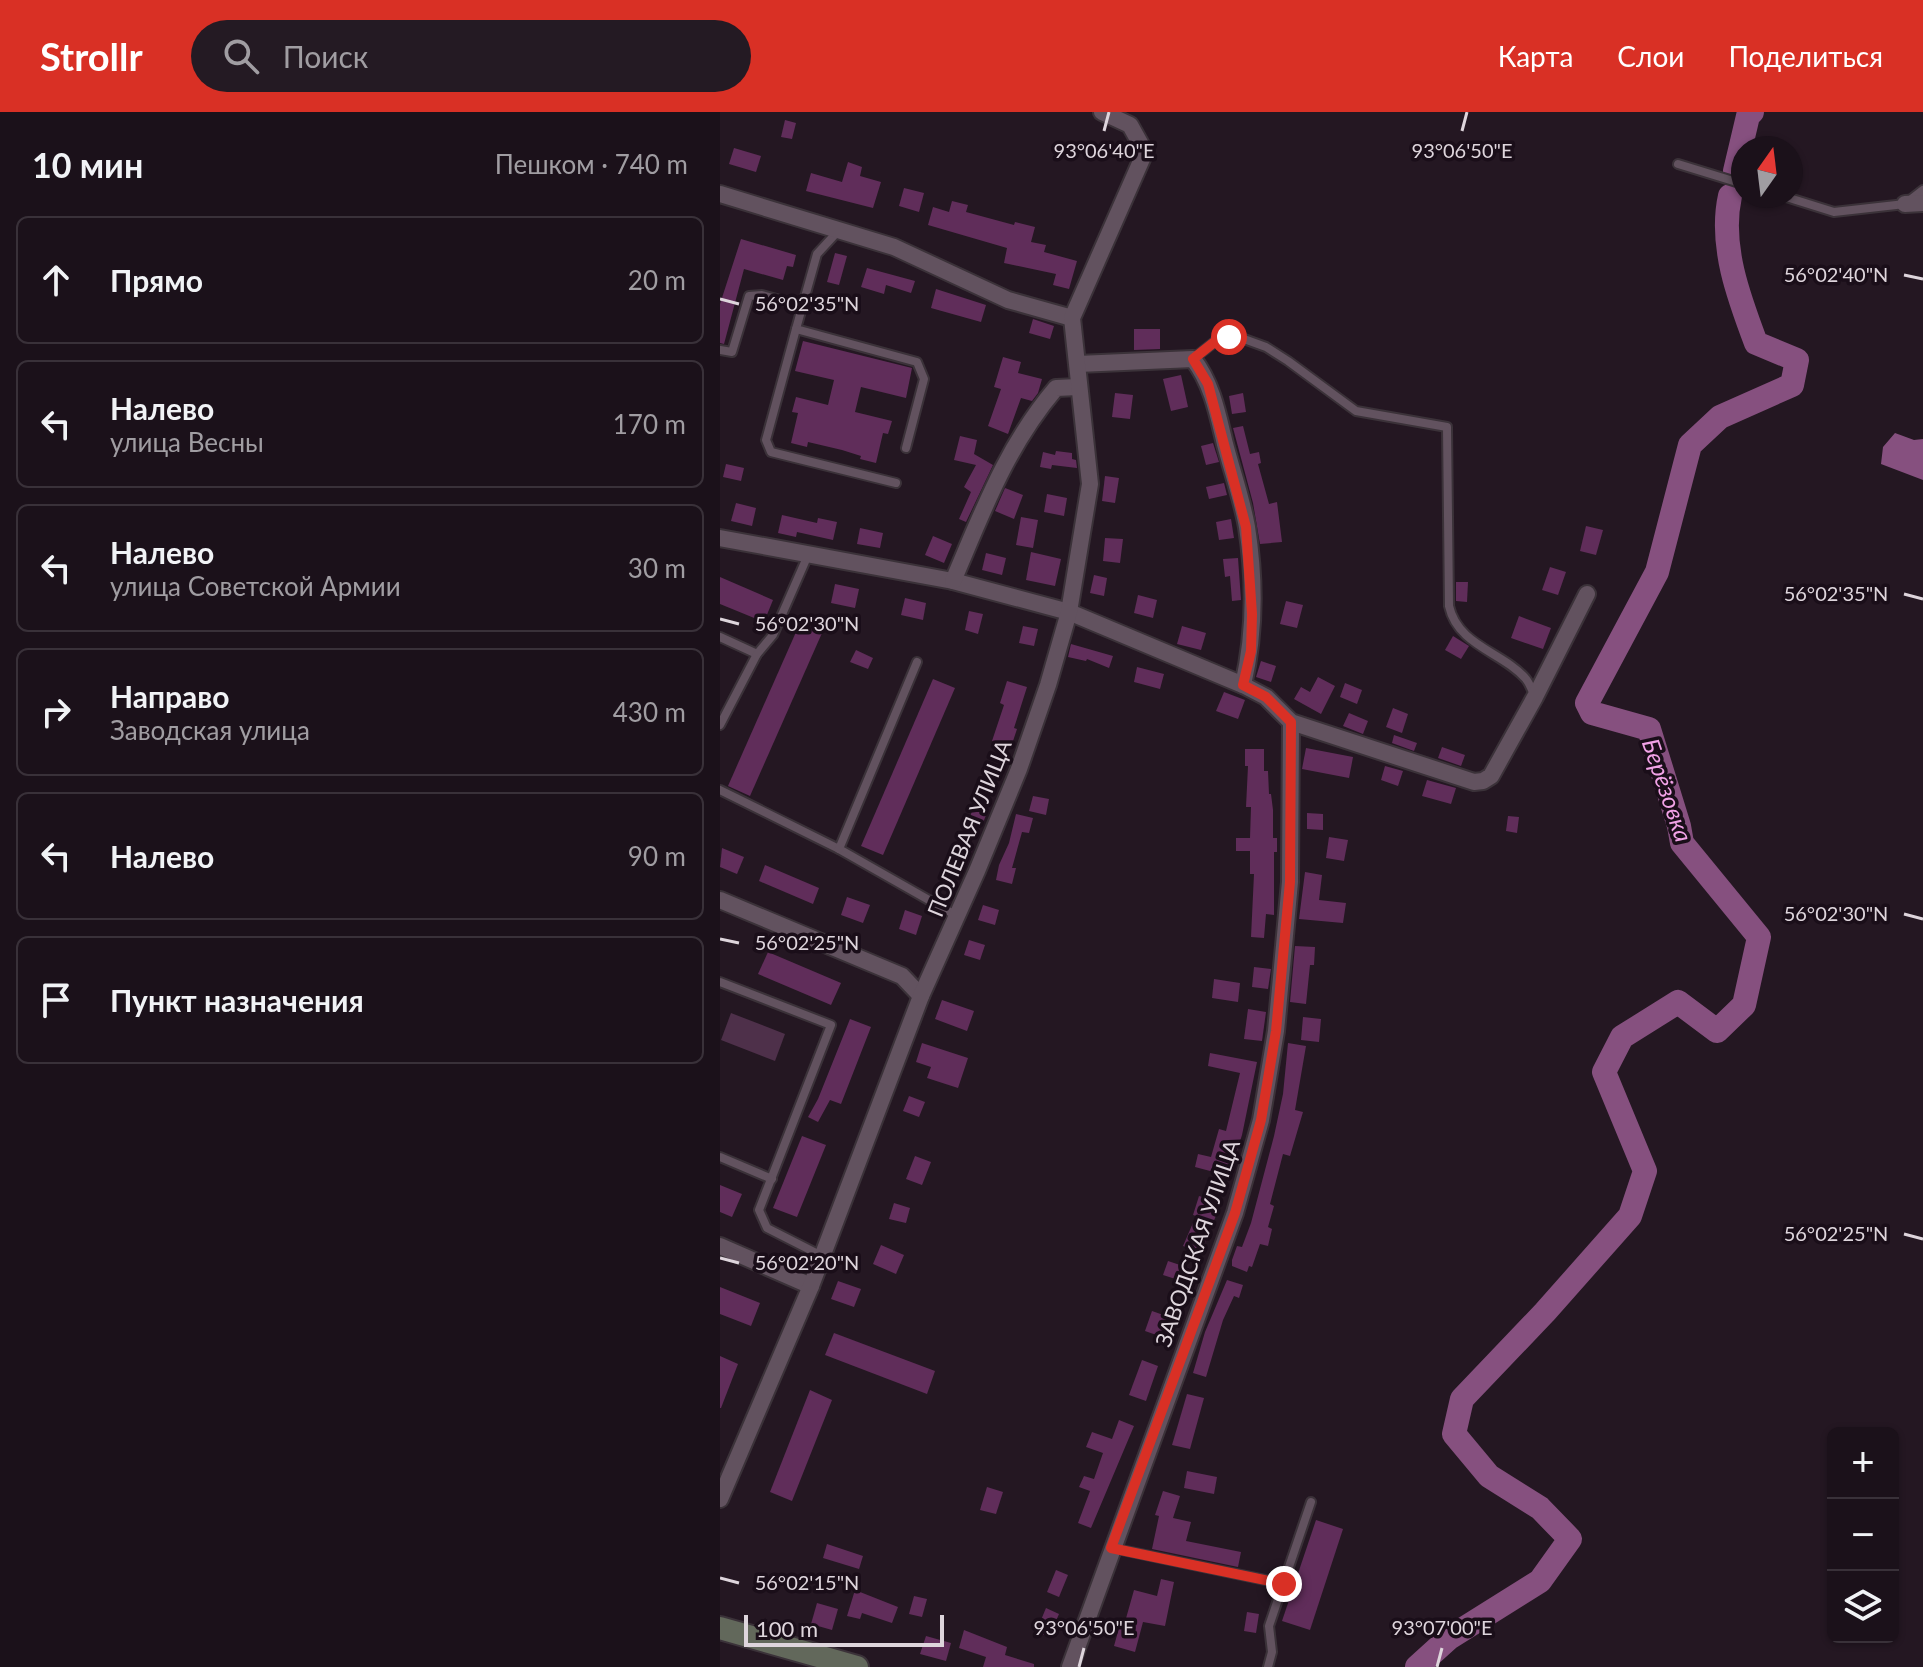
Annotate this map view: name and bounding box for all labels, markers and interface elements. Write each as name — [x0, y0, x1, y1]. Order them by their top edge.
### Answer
search box — [191, 20, 751, 92]
text: Strollr — [40, 33, 143, 79]
icon: search — [219, 34, 263, 78]
text: Поиск — [283, 38, 368, 74]
text: Карта — [1498, 39, 1573, 73]
text: Слои — [1617, 39, 1684, 73]
text: Поделиться — [1728, 39, 1883, 73]
north arrow — [1731, 136, 1803, 208]
text: 93°06'40"E — [1054, 138, 1154, 162]
text: 93°06'50"E — [1412, 138, 1512, 162]
text: 10 мин — [32, 144, 143, 185]
text: Пешком · 740 m — [495, 148, 688, 180]
icon: ahead — [34, 258, 78, 302]
text: Прямо — [110, 262, 203, 298]
text: 56°02'40"N — [1784, 262, 1888, 286]
text: 20 m — [628, 264, 686, 296]
text: 56°02'35"N — [755, 291, 859, 315]
route start — [1211, 319, 1247, 355]
text: Налево — [110, 390, 214, 426]
icon: left — [34, 402, 78, 446]
text: 170 m — [613, 408, 686, 440]
text: улица Весны — [110, 426, 264, 458]
text: Налево — [110, 534, 214, 570]
icon: left — [34, 546, 78, 590]
text: 30 m — [628, 552, 686, 584]
text: улица Советской Армии — [110, 570, 401, 602]
text: 56°02'35"N — [1784, 581, 1888, 605]
text: 56°02'30"N — [755, 611, 859, 635]
text: Направо — [110, 678, 230, 714]
icon: right — [34, 690, 78, 734]
text: 430 m — [613, 696, 686, 728]
text: Заводская улица — [110, 714, 310, 746]
street label: ПОЛЕВАЯ УЛИЦА — [921, 735, 1017, 920]
water label: Берёзовка — [1637, 735, 1699, 845]
icon: left — [34, 834, 78, 878]
text: Налево — [110, 838, 214, 874]
text: 90 m — [628, 840, 686, 872]
text: 56°02'30"N — [1784, 901, 1888, 925]
text: 56°02'25"N — [755, 930, 859, 954]
icon: arrive — [34, 978, 78, 1022]
text: Пункт назначения — [110, 982, 364, 1018]
street label: ЗАВОДСКАЯ УЛИЦА — [1149, 1136, 1245, 1350]
text: 56°02'25"N — [1784, 1221, 1888, 1245]
text: 56°02'20"N — [755, 1250, 859, 1274]
map controls — [1827, 1427, 1899, 1643]
button: + — [1827, 1427, 1899, 1499]
button: − — [1827, 1499, 1899, 1571]
route end — [1266, 1566, 1302, 1602]
text: 56°02'15"N — [755, 1570, 859, 1594]
button: layers — [1827, 1571, 1899, 1643]
scale bar — [744, 1611, 944, 1647]
text: 100 m — [756, 1615, 818, 1642]
text: 93°06'50"E — [1034, 1615, 1134, 1639]
text: 93°07'00"E — [1392, 1615, 1492, 1639]

